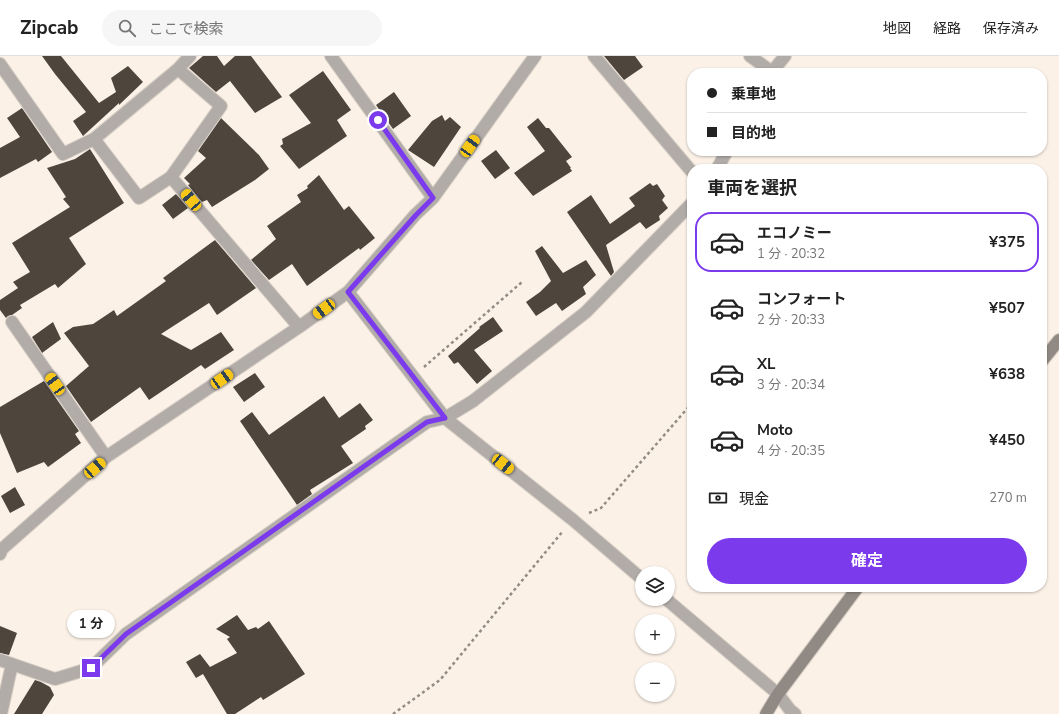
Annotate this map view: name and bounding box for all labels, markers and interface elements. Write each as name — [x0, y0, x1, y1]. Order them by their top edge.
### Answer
search box — [102, 10, 382, 46]
text: Zipcab — [20, 15, 78, 41]
icon: search — [116, 17, 138, 39]
text: ここで検索 — [148, 19, 223, 39]
text: 地図 — [883, 19, 911, 38]
text: 経路 — [933, 19, 961, 38]
text: 保存済み — [983, 19, 1039, 38]
text: 乗車地 — [731, 84, 776, 104]
route start — [369, 111, 387, 129]
text: 目的地 — [731, 123, 776, 143]
car — [458, 133, 482, 159]
text: 車両を選択 — [707, 176, 797, 200]
car — [179, 187, 203, 213]
text: エコノミー — [757, 223, 832, 243]
icon: car — [709, 224, 745, 260]
text: ¥375 — [989, 232, 1025, 252]
text: 1 分 · 20:32 — [757, 245, 825, 263]
text: コンフォート — [757, 289, 847, 309]
icon: car — [709, 290, 745, 326]
car — [311, 297, 337, 321]
text: ¥507 — [989, 298, 1025, 318]
text: 2 分 · 20:33 — [757, 311, 825, 329]
text: XL — [757, 354, 776, 374]
icon: car — [709, 356, 745, 392]
text: ¥638 — [989, 364, 1025, 384]
car — [209, 367, 235, 391]
car — [43, 371, 67, 397]
text: 3 分 · 20:34 — [757, 376, 825, 394]
text: Moto — [757, 420, 793, 440]
icon: car — [709, 422, 745, 458]
text: ¥450 — [989, 430, 1025, 450]
text: 4 分 · 20:35 — [757, 442, 825, 460]
car — [490, 452, 516, 476]
car — [82, 456, 108, 480]
icon: cash — [707, 487, 729, 509]
text: 現金 — [739, 489, 769, 509]
text: 270 m — [989, 489, 1027, 507]
button: 確定 — [707, 538, 1027, 584]
map controls — [635, 566, 675, 702]
button: layers — [635, 566, 675, 606]
callout: 1 分 — [67, 610, 115, 638]
button: + — [635, 614, 675, 654]
text: 1 分 — [79, 615, 103, 633]
route end — [82, 659, 100, 677]
button: − — [635, 662, 675, 702]

